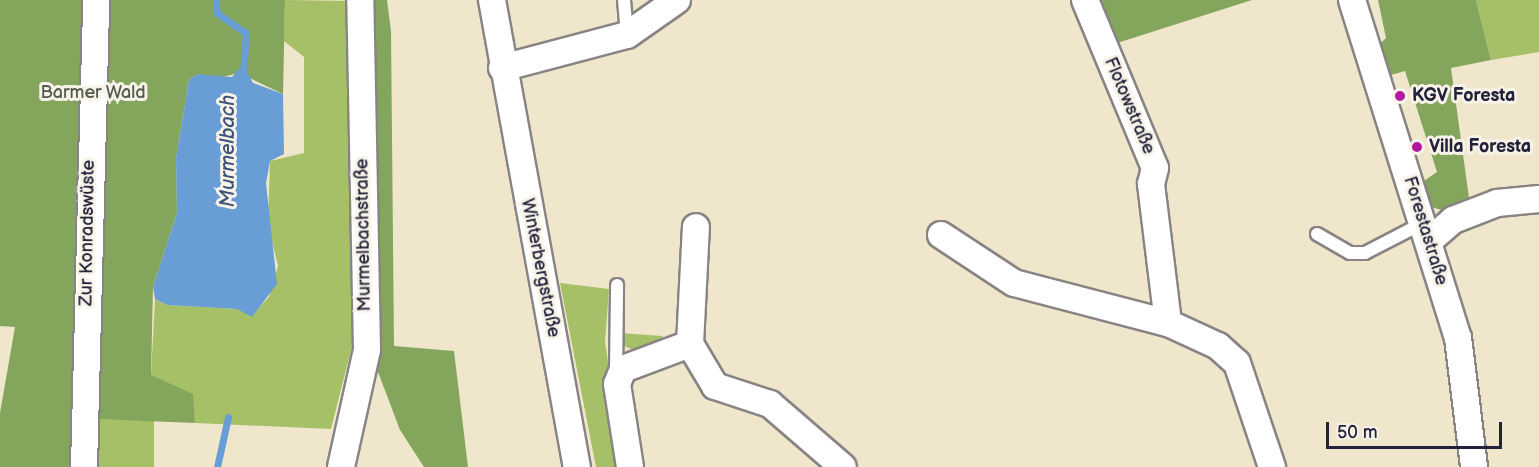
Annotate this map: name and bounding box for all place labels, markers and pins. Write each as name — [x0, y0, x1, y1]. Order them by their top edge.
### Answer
place label: KGV Foresta — [1412, 85, 1515, 107]
marker: KGV Foresta — [1393, 89, 1407, 103]
place label: Villa Foresta — [1429, 136, 1531, 158]
marker: Villa Foresta — [1410, 140, 1424, 154]

